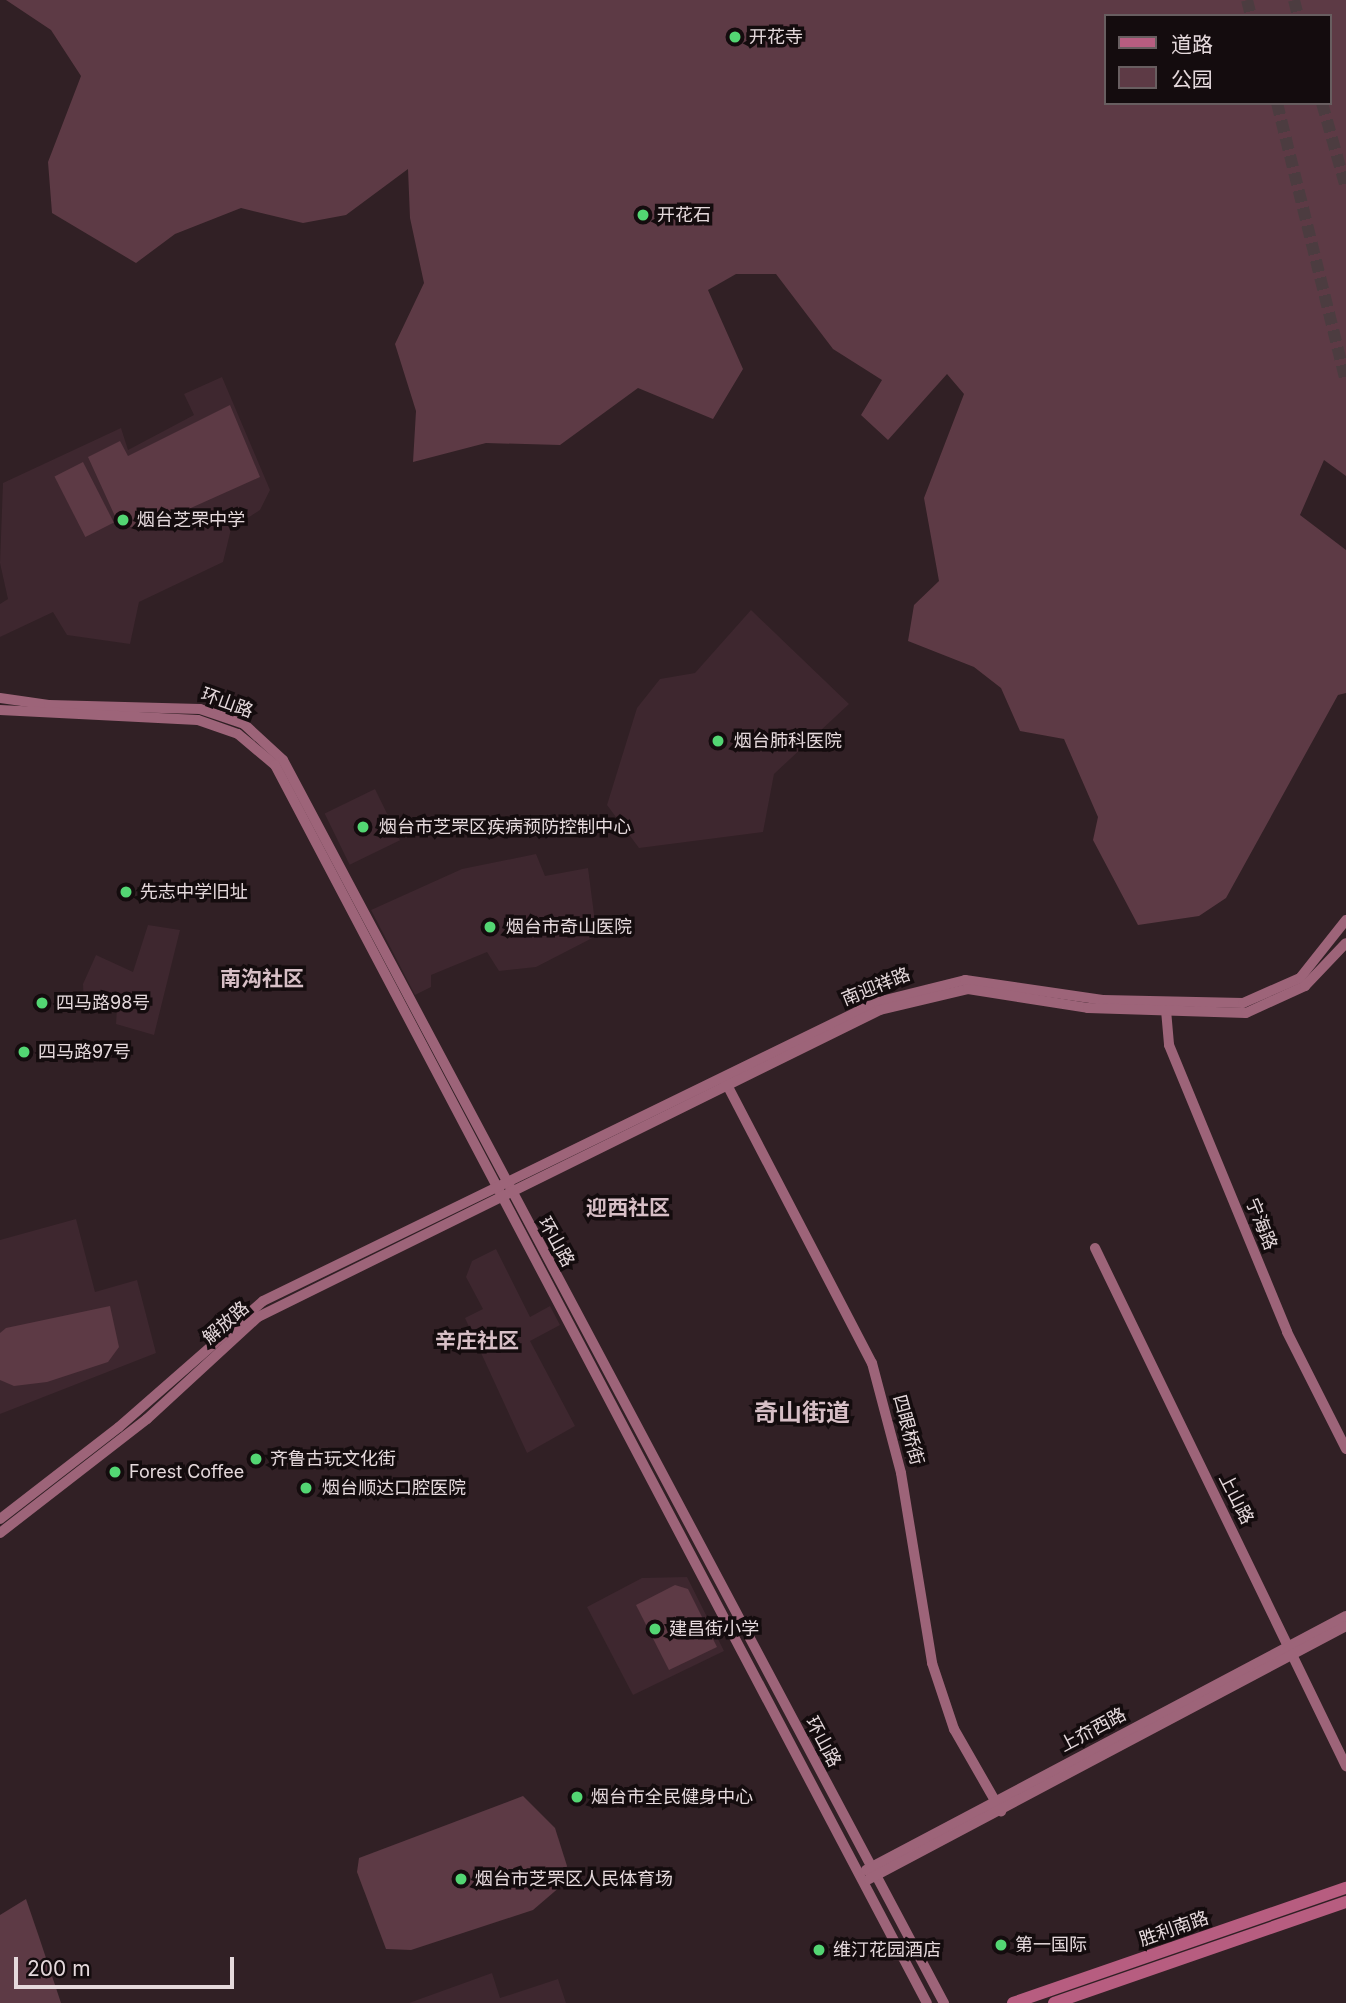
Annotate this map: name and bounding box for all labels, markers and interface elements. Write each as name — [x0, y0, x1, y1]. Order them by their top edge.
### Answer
legend — [1104, 14, 1332, 105]
place label: 开花寺 — [749, 26, 803, 48]
marker: 开花寺 — [727, 29, 743, 45]
text: 道路 — [1171, 32, 1213, 57]
text: 公园 — [1171, 67, 1213, 92]
place label: 开花石 — [657, 204, 711, 226]
marker: 开花石 — [635, 207, 651, 223]
place label: 烟台芝罘中学 — [137, 509, 245, 531]
marker: 烟台芝罘中学 — [115, 512, 131, 528]
street label: 环山路 — [198, 684, 256, 722]
place label: 烟台肺科医院 — [734, 730, 842, 752]
marker: 烟台肺科医院 — [708, 731, 728, 751]
place label: 烟台市芝罘区疾病预防控制中心 — [379, 816, 631, 838]
marker: 烟台市芝罘区疾病预防控制中心 — [353, 817, 373, 837]
place label: 先志中学旧址 — [140, 881, 248, 903]
marker: 先志中学旧址 — [118, 884, 134, 900]
place label: 烟台市奇山医院 — [506, 916, 632, 938]
marker: 烟台市奇山医院 — [480, 917, 500, 937]
street label: 南迎祥路 — [839, 964, 913, 1010]
district label: 南沟社区 — [220, 966, 304, 992]
place label: 四马路98号 — [56, 992, 150, 1014]
marker: 四马路98号 — [34, 995, 50, 1011]
place label: 四马路97号 — [38, 1041, 131, 1063]
marker: 四马路97号 — [16, 1044, 32, 1060]
district label: 迎西社区 — [586, 1195, 670, 1221]
street label: 宁海路 — [1241, 1195, 1281, 1253]
street label: 环山路 — [533, 1213, 579, 1271]
street label: 解放路 — [199, 1297, 253, 1349]
district label: 辛庄社区 — [435, 1328, 519, 1354]
street label: 四眼桥街 — [888, 1392, 928, 1468]
district label: 奇山街道 — [754, 1399, 850, 1427]
place label: 齐鲁古玩文化街 — [270, 1448, 396, 1470]
marker: 齐鲁古玩文化街 — [248, 1451, 264, 1467]
place label: Forest Coffee — [129, 1461, 244, 1483]
marker: Forest Coffee — [107, 1464, 123, 1480]
street label: 上山路 — [1214, 1470, 1258, 1528]
place label: 烟台顺达口腔医院 — [322, 1477, 466, 1499]
marker: 烟台顺达口腔医院 — [296, 1478, 316, 1498]
place label: 建昌街小学 — [669, 1618, 759, 1640]
marker: 建昌街小学 — [647, 1621, 663, 1637]
street label: 上夼西路 — [1056, 1704, 1130, 1756]
street label: 环山路 — [801, 1713, 845, 1771]
place label: 烟台市全民健身中心 — [591, 1786, 753, 1808]
marker: 烟台市全民健身中心 — [569, 1789, 585, 1805]
place label: 烟台市芝罘区人民体育场 — [475, 1868, 673, 1890]
marker: 烟台市芝罘区人民体育场 — [453, 1871, 469, 1887]
street label: 胜利南路 — [1136, 1907, 1212, 1951]
place label: 第一国际 — [1015, 1934, 1087, 1956]
marker: 第一国际 — [993, 1937, 1009, 1953]
place label: 维汀花园酒店 — [833, 1939, 941, 1961]
marker: 维汀花园酒店 — [811, 1942, 827, 1958]
scale bar — [18, 1944, 238, 1988]
text: 200 m — [27, 1956, 91, 1981]

